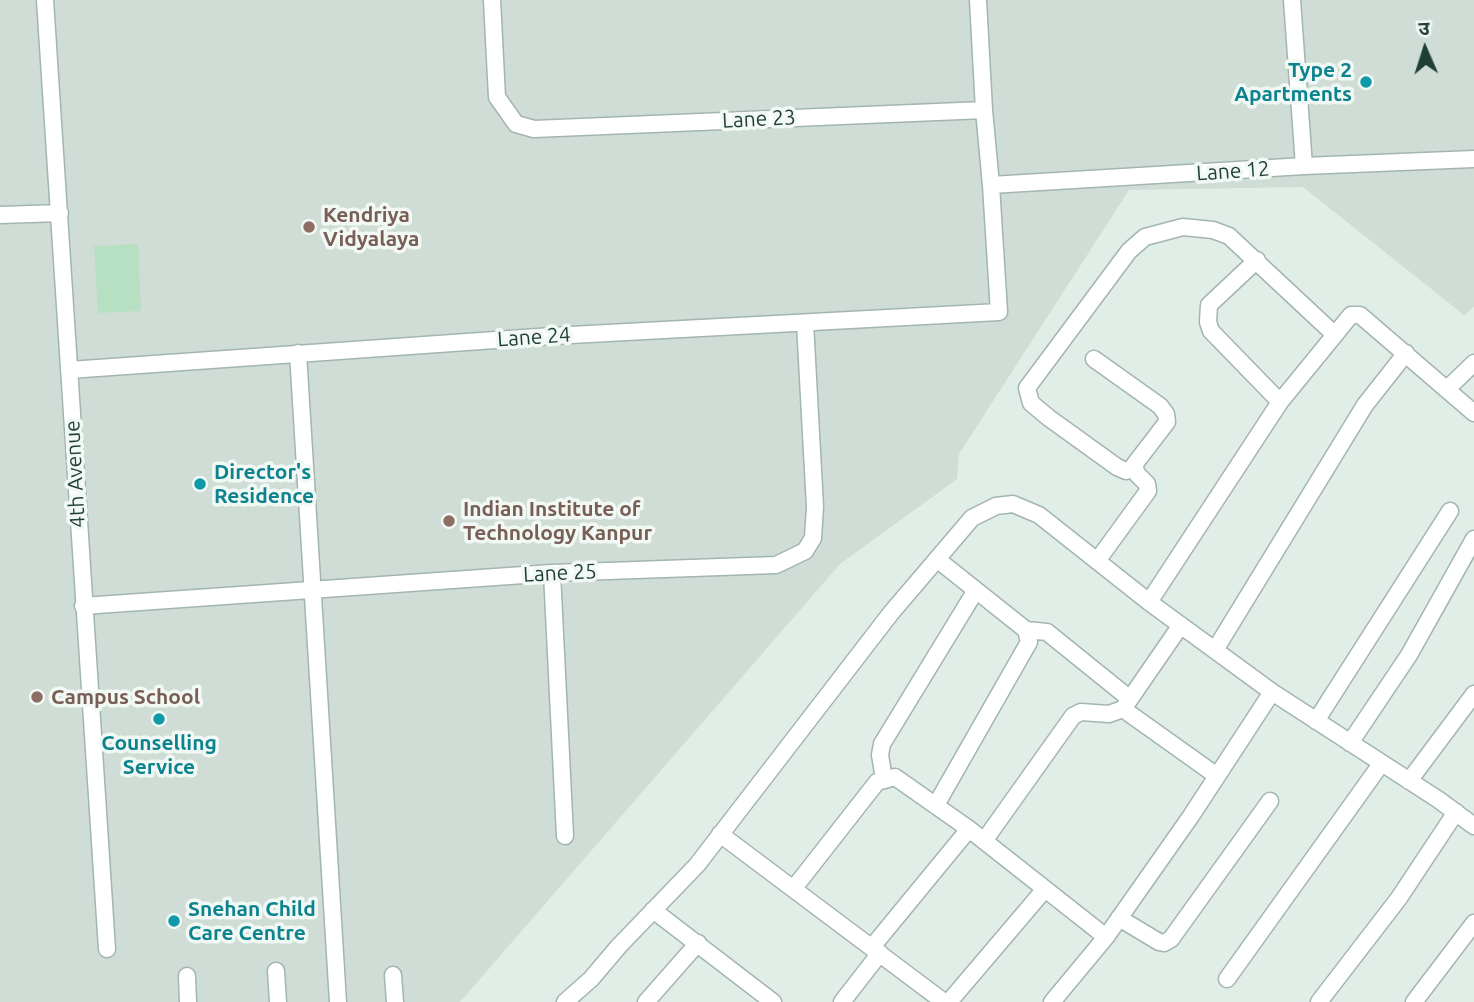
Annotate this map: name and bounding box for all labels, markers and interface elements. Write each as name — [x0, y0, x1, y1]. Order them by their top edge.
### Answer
north arrow — [1390, 14, 1460, 84]
text: उ — [1418, 17, 1430, 39]
place label: Type 2 Apartments — [1234, 57, 1352, 107]
marker: Type 2 Apartments — [1358, 74, 1374, 90]
street label: Lane 23 — [722, 104, 796, 134]
street label: Lane 12 — [1195, 156, 1271, 186]
place label: Kendriya Vidyalaya — [323, 202, 419, 252]
marker: Kendriya Vidyalaya — [301, 219, 317, 235]
street label: Lane 24 — [496, 322, 572, 352]
street label: 4th Avenue — [60, 420, 90, 528]
place label: Director's Residence — [214, 459, 314, 509]
marker: Director's Residence — [192, 476, 208, 492]
place label: Indian Institute of Technology Kanpur — [463, 496, 652, 546]
marker: Indian Institute of Technology Kanpur — [441, 513, 457, 529]
street label: Lane 25 — [523, 558, 597, 588]
place label: Campus School — [51, 684, 200, 710]
marker: Campus School — [29, 689, 45, 705]
marker: Counselling Service — [151, 711, 167, 727]
place label: Counselling Service — [101, 730, 217, 780]
place label: Snehan Child Care Centre — [188, 896, 316, 946]
marker: Snehan Child Care Centre — [166, 913, 182, 929]

